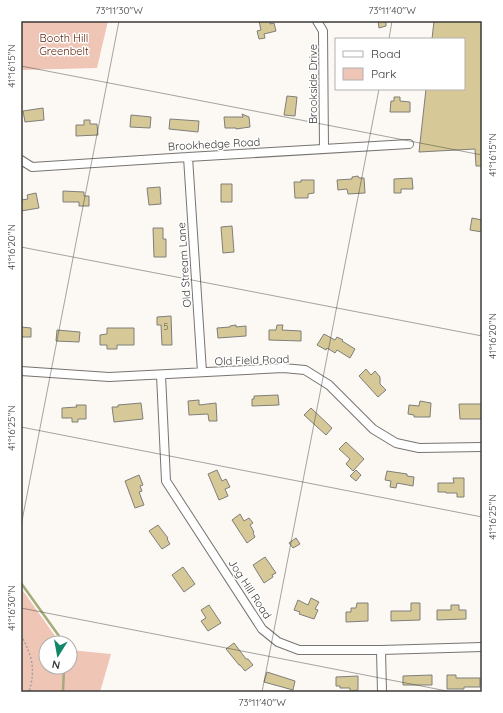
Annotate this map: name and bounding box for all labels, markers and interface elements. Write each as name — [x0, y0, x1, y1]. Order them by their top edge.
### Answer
text: 73°11'30"W — [95, 4, 143, 17]
text: 73°11'40"W — [368, 4, 416, 17]
park label: Booth Hill Greenbelt — [39, 31, 89, 58]
legend — [335, 38, 465, 90]
text: 41°16'15"N — [5, 44, 18, 88]
street label: Brookside Drive — [306, 44, 320, 124]
text: Road — [371, 46, 401, 61]
text: Park — [371, 66, 396, 81]
text: 41°16'15"N — [486, 133, 499, 177]
street label: Brookhedge Road — [167, 135, 261, 153]
street label: Old Stream Lane — [174, 222, 194, 308]
text: 41°16'20"N — [5, 224, 18, 270]
text: 41°16'20"N — [486, 313, 499, 359]
house number: 5 — [164, 321, 169, 332]
street label: Old Field Road — [214, 352, 290, 368]
text: 41°16'25"N — [5, 405, 18, 451]
text: 41°16'25"N — [486, 494, 499, 540]
street label: Jog Hill Road — [225, 556, 275, 622]
text: 41°16'30"N — [5, 585, 18, 631]
north arrow — [38, 635, 78, 675]
text: N — [51, 657, 61, 672]
text: 73°11'40"W — [238, 696, 286, 709]

